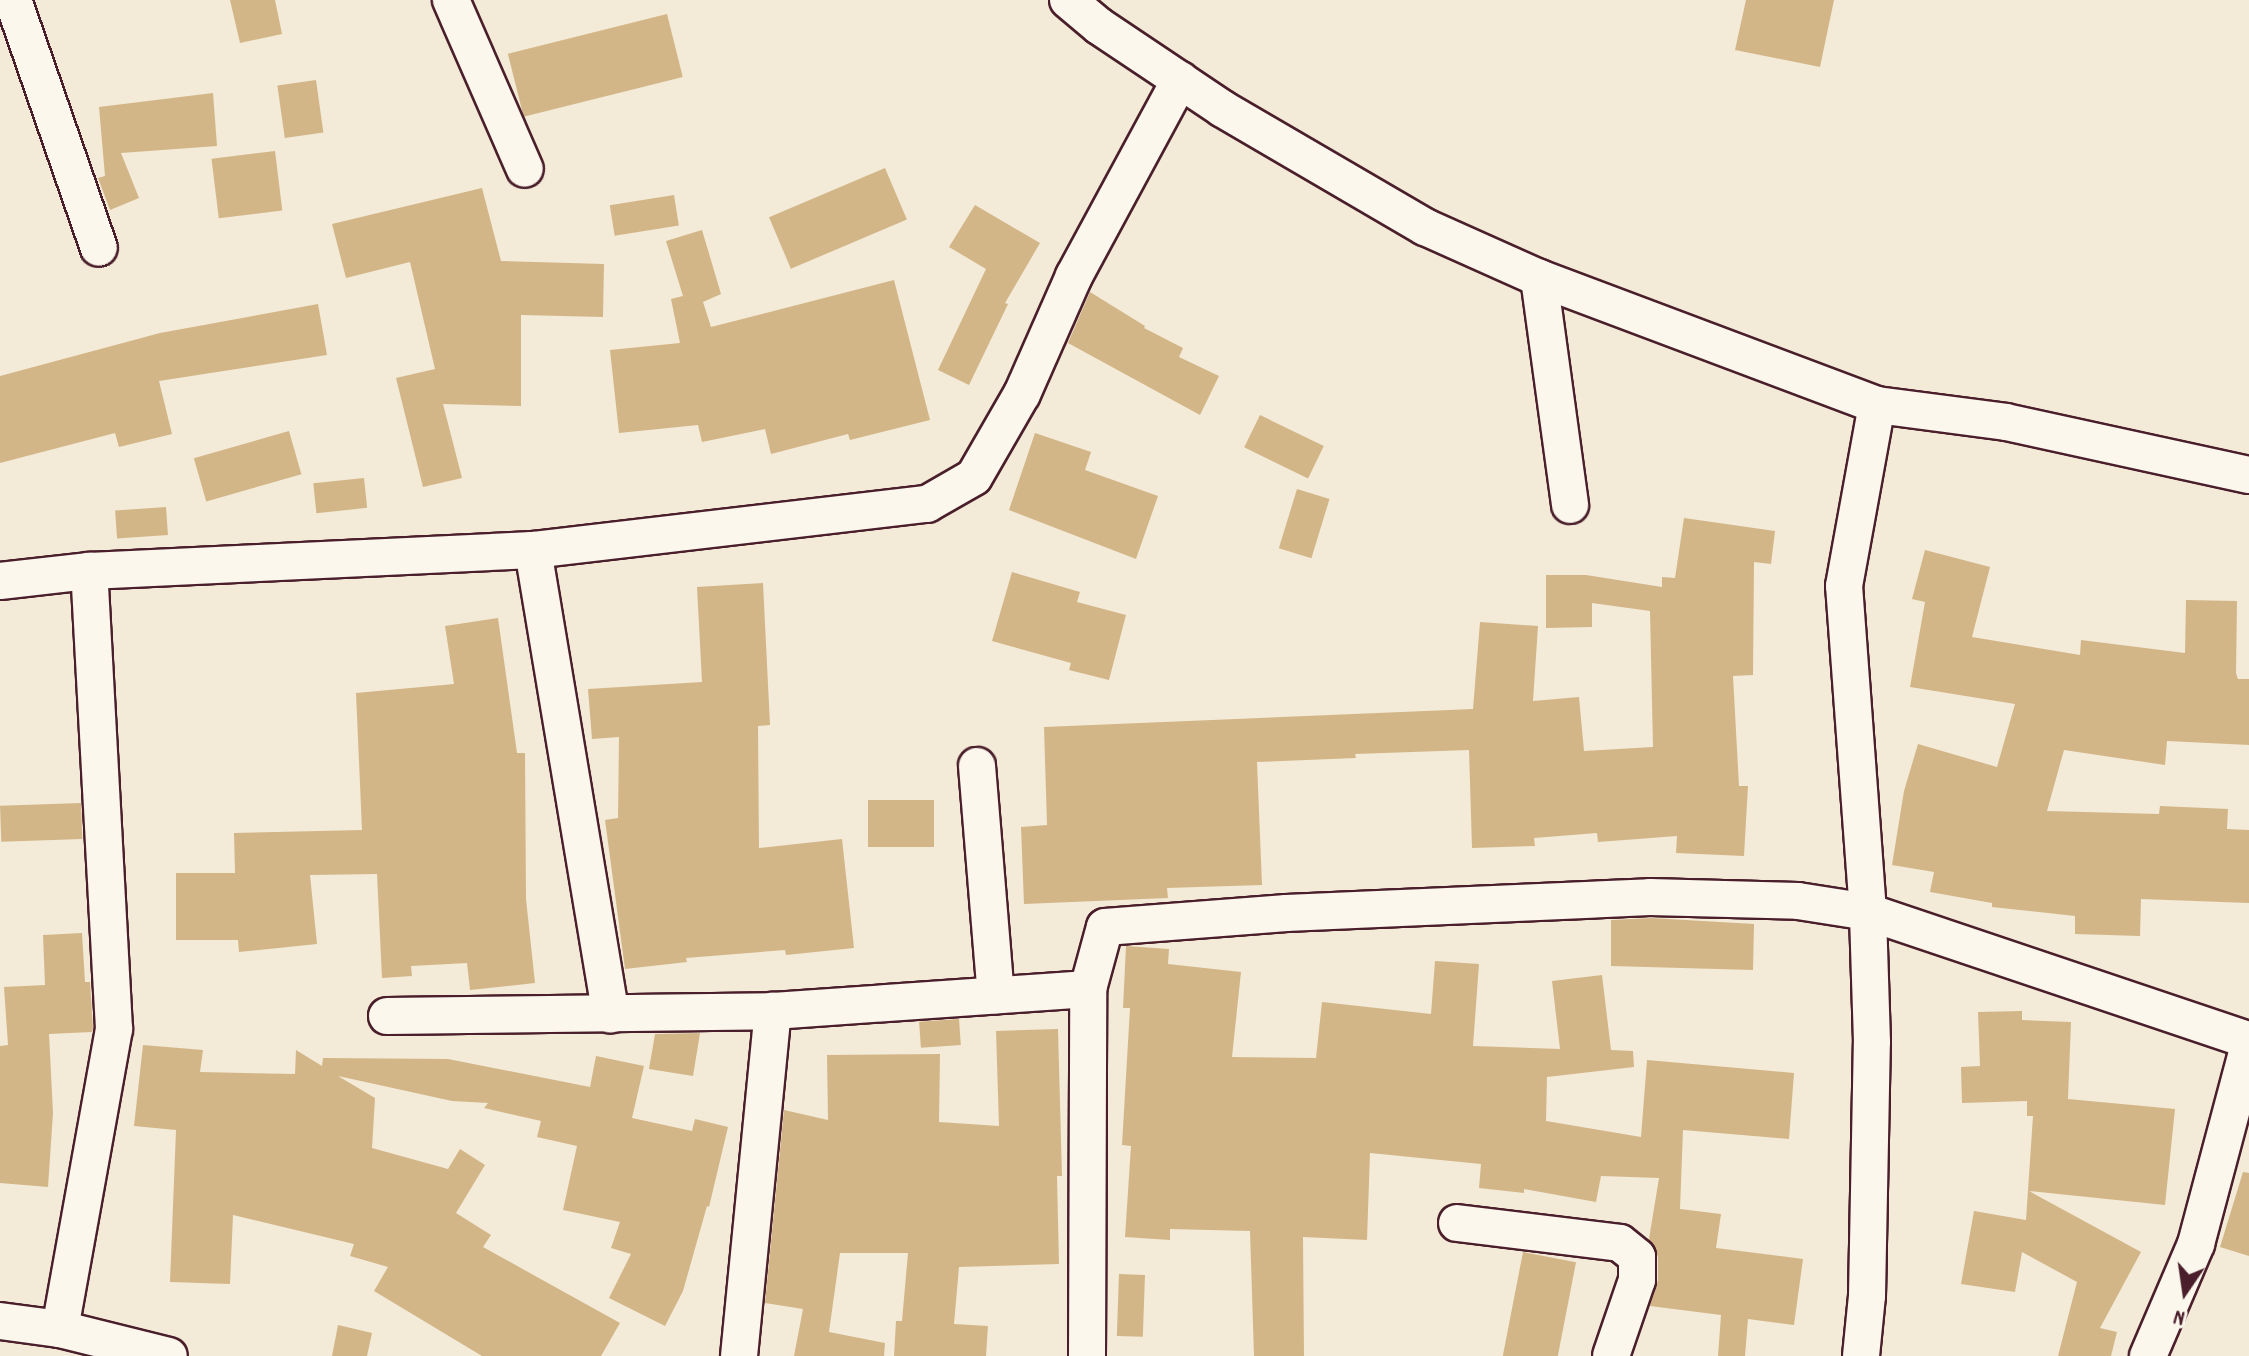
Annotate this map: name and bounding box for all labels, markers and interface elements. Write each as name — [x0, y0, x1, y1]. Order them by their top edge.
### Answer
north arrow — [2145, 1252, 2225, 1332]
text: N — [2171, 1300, 2188, 1332]

